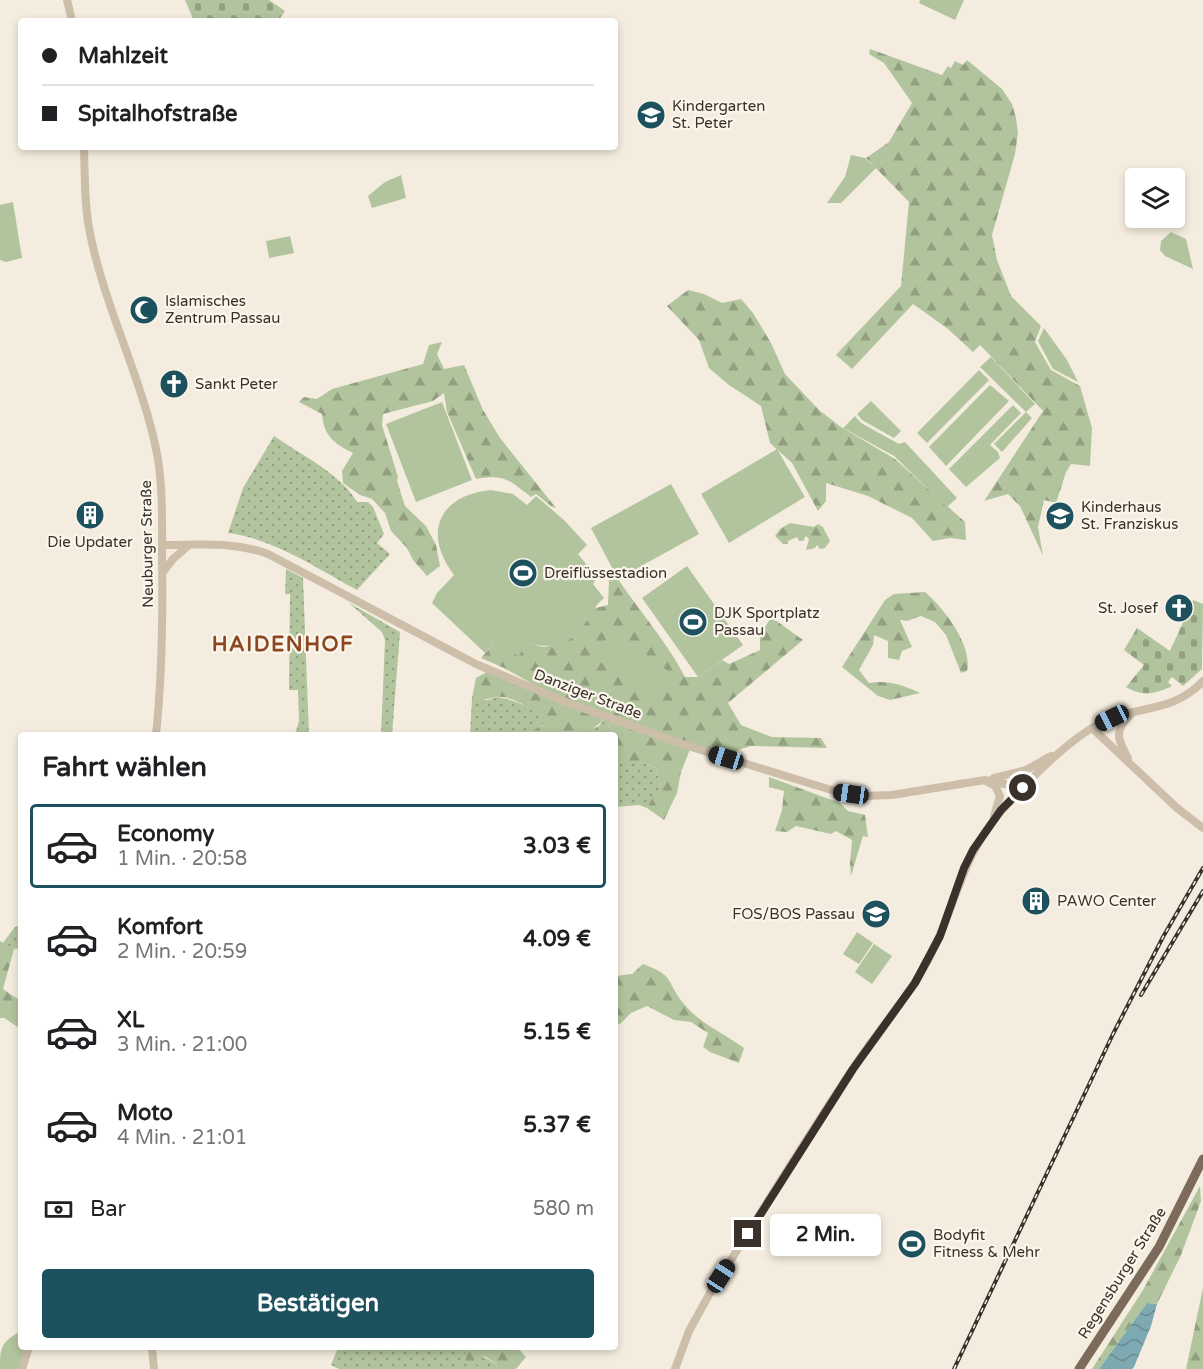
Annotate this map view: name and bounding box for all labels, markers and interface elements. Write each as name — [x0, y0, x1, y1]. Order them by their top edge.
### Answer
text: Mahlzeit — [78, 43, 168, 69]
place label: Kindergarten St. Peter — [672, 97, 765, 132]
school or university icon: Kindergarten St. Peter — [635, 99, 667, 131]
text: Spitalhofstraße — [78, 101, 238, 127]
map controls — [1125, 168, 1185, 228]
button: layers — [1125, 168, 1185, 228]
place label: Islamisches Zentrum Passau — [165, 292, 280, 327]
mosque icon: Islamisches Zentrum Passau — [128, 294, 160, 326]
church icon: Sankt Peter — [158, 368, 190, 400]
place label: Sankt Peter — [195, 375, 278, 393]
street label: Neuburger Straße — [137, 480, 157, 608]
place label: Kinderhaus St. Franziskus — [1081, 498, 1178, 533]
building icon: Die Updater — [74, 499, 106, 531]
school or university icon: Kinderhaus St. Franziskus — [1044, 500, 1076, 532]
place label: Die Updater — [47, 533, 133, 551]
sports icon: Dreiflüssestadion — [507, 557, 539, 589]
place label: Dreiflüssestadion — [544, 564, 667, 582]
church icon: St. Josef — [1163, 592, 1195, 624]
place label: St. Josef — [1098, 599, 1158, 617]
place label: DJK Sportplatz Passau — [714, 604, 820, 639]
sports icon: DJK Sportplatz Passau — [677, 606, 709, 638]
district label: HAIDENHOF — [212, 632, 354, 657]
street label: Danziger Straße — [532, 665, 644, 723]
car — [1092, 702, 1132, 734]
car — [706, 744, 746, 772]
text: Fahrt wählen — [42, 751, 207, 784]
route start — [1009, 774, 1036, 801]
car — [832, 783, 870, 805]
icon: car — [45, 819, 99, 873]
text: Economy — [117, 821, 214, 847]
text: 3.03 € — [523, 833, 591, 859]
text: 1 Min. · 20:58 — [117, 847, 247, 871]
building icon: PAWO Center — [1020, 885, 1052, 917]
place label: PAWO Center — [1057, 892, 1157, 910]
school or university icon: FOS/BOS Passau — [860, 898, 892, 930]
place label: FOS/BOS Passau — [732, 905, 855, 923]
icon: car — [45, 912, 99, 966]
text: Komfort — [117, 914, 203, 940]
text: 4.09 € — [523, 926, 591, 952]
text: 2 Min. · 20:59 — [117, 940, 247, 964]
icon: car — [45, 1005, 99, 1059]
text: XL — [117, 1007, 144, 1033]
text: 5.15 € — [523, 1019, 591, 1045]
text: 3 Min. · 21:00 — [117, 1033, 247, 1057]
icon: car — [45, 1098, 99, 1152]
text: Moto — [117, 1100, 173, 1126]
text: 5.37 € — [523, 1112, 591, 1138]
text: 4 Min. · 21:01 — [117, 1126, 247, 1150]
icon: cash — [42, 1193, 75, 1226]
text: Bar — [90, 1196, 126, 1222]
text: 580 m — [533, 1197, 594, 1221]
street label: Regensburger Straße — [1074, 1204, 1170, 1342]
callout: 2 Min. — [769, 1213, 880, 1255]
route end — [734, 1220, 761, 1247]
text: 2 Min. — [796, 1223, 855, 1247]
place label: Bodyfit Fitness & Mehr — [933, 1226, 1040, 1261]
sports icon: Bodyfit Fitness & Mehr — [896, 1228, 928, 1260]
car — [704, 1256, 738, 1296]
button: Bestätigen — [42, 1269, 594, 1338]

